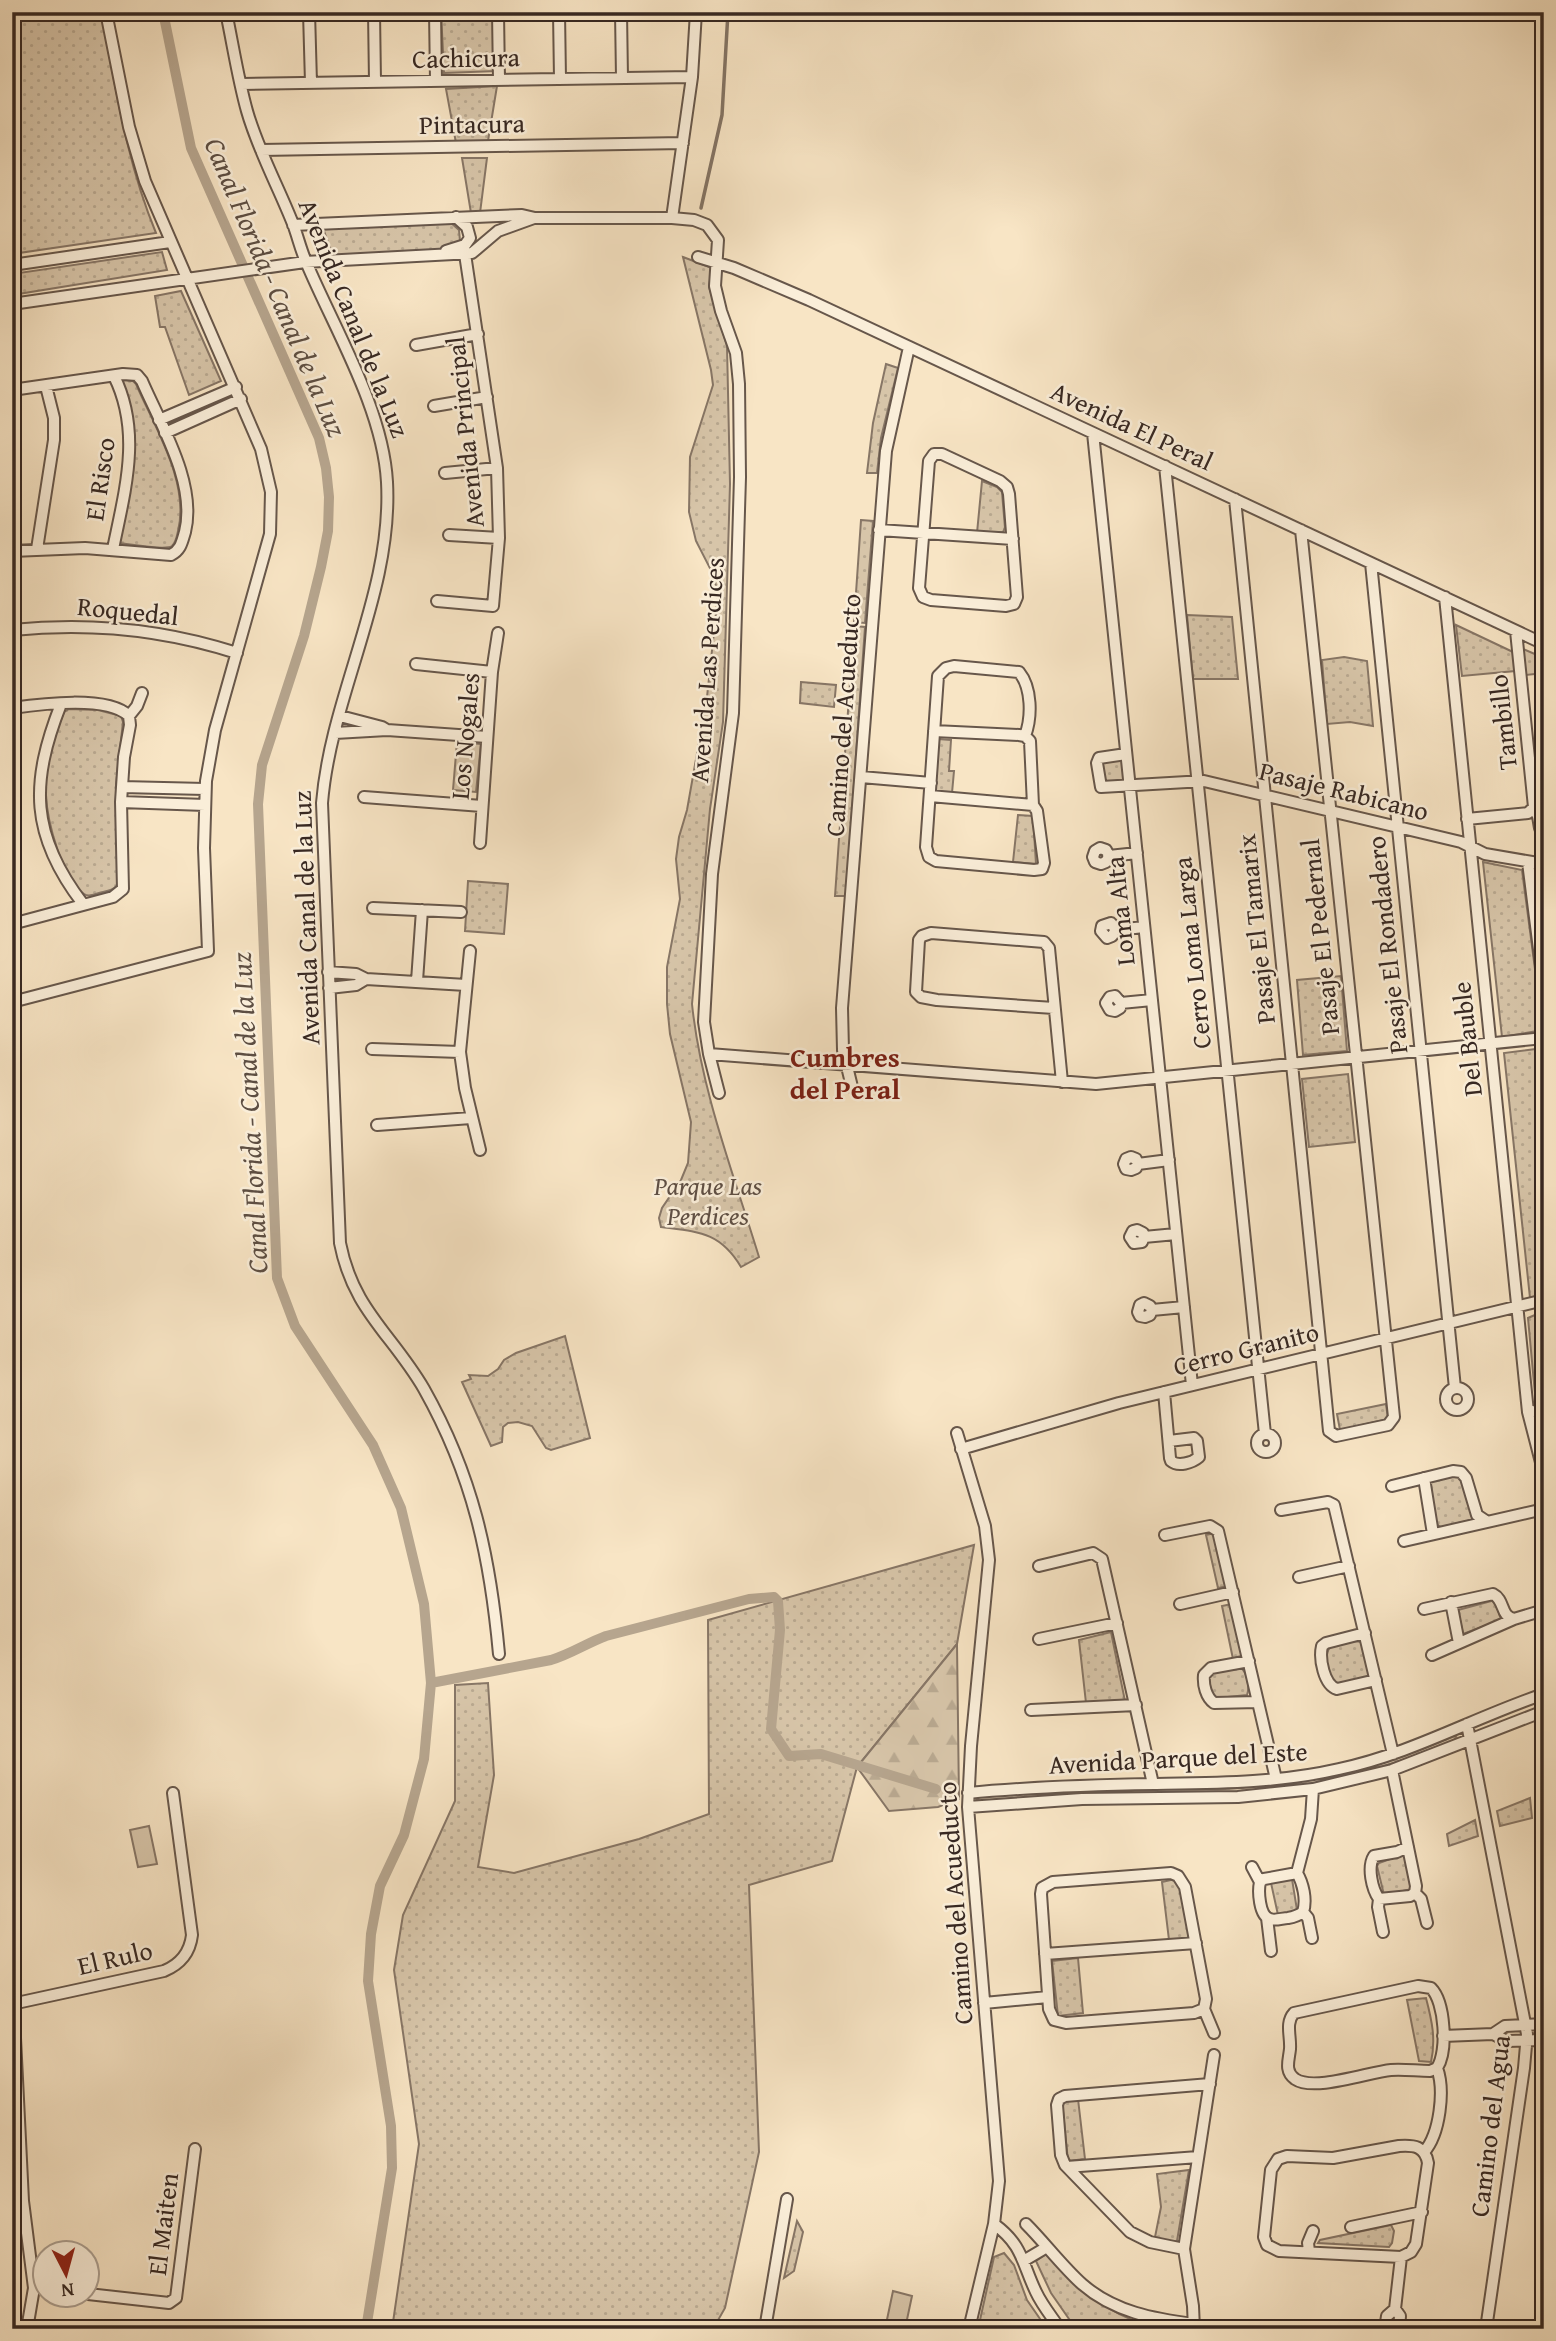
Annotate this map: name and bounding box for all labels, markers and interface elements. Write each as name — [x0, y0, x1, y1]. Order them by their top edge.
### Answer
street label: Cachicura — [412, 37, 521, 78]
street label: Pintacura — [419, 103, 526, 144]
water label: Canal Florida - Canal de la Luz — [195, 131, 358, 443]
street label: Avenida Canal de la Luz — [289, 193, 420, 443]
street label: Avenida Principal — [435, 335, 494, 529]
street label: Avenida El Peral — [1045, 371, 1220, 480]
street label: El Risco — [74, 435, 125, 523]
street label: Avenida Las Perdices — [679, 556, 734, 784]
street label: Roquedal — [75, 586, 181, 635]
street label: Camino del Acueducto — [815, 592, 870, 838]
street label: Los Nogales — [440, 671, 489, 801]
street label: Tambillo — [1478, 672, 1527, 772]
street label: Pasaje Rabicano — [1255, 751, 1433, 830]
street label: Avenida Canal de la Luz — [282, 790, 329, 1046]
street label: Pasaje El Tamarix — [1226, 831, 1285, 1026]
street label: Pasaje El Rondadero — [1356, 834, 1417, 1056]
street label: Pasaje El Pedernal — [1290, 837, 1349, 1037]
street label: Loma Alta — [1094, 854, 1145, 968]
street label: Cerro Loma Larga — [1162, 855, 1221, 1051]
water label: Canal Florida - Canal de la Luz — [220, 951, 277, 1275]
street label: Del Bauble — [1441, 980, 1492, 1098]
district label: Cumbres del Peral — [790, 1036, 900, 1109]
park label: Parque Las Perdices — [653, 1166, 763, 1235]
street label: Cerro Granito — [1169, 1312, 1323, 1385]
street label: Avenida Parque del Este — [1048, 1731, 1308, 1784]
street label: Camino del Acueducto — [927, 1780, 982, 2026]
street label: El Rulo — [74, 1930, 156, 1985]
street label: Camino del Agua — [1459, 2032, 1520, 2219]
street label: El Maiten — [137, 2170, 188, 2277]
north arrow — [32, 2240, 102, 2310]
text: N — [60, 2276, 76, 2306]

